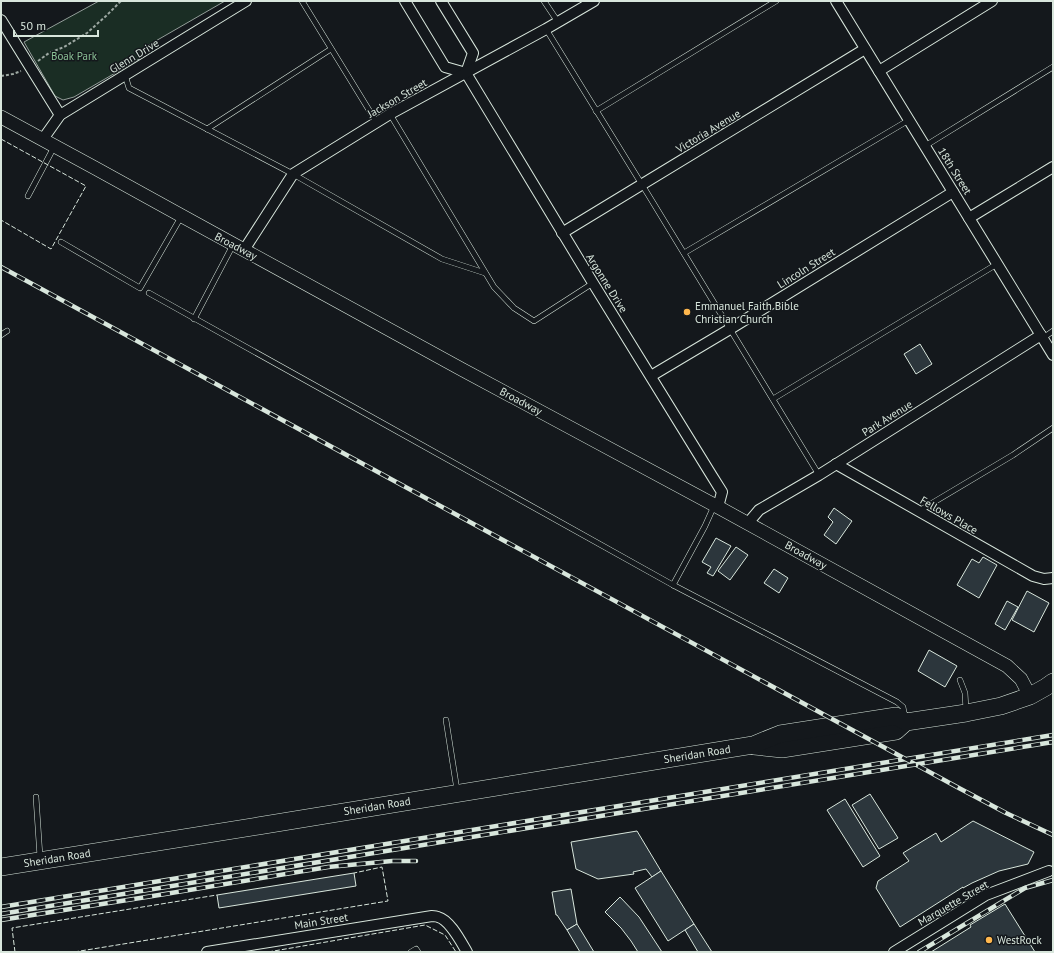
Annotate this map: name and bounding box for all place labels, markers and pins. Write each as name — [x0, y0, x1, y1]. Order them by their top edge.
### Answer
place label: Emmanuel Faith Bible Christian Church — [695, 299, 799, 326]
marker: Emmanuel Faith Bible Christian Church — [682, 307, 692, 317]
place label: WestRock — [997, 933, 1042, 947]
marker: WestRock — [984, 935, 994, 945]

